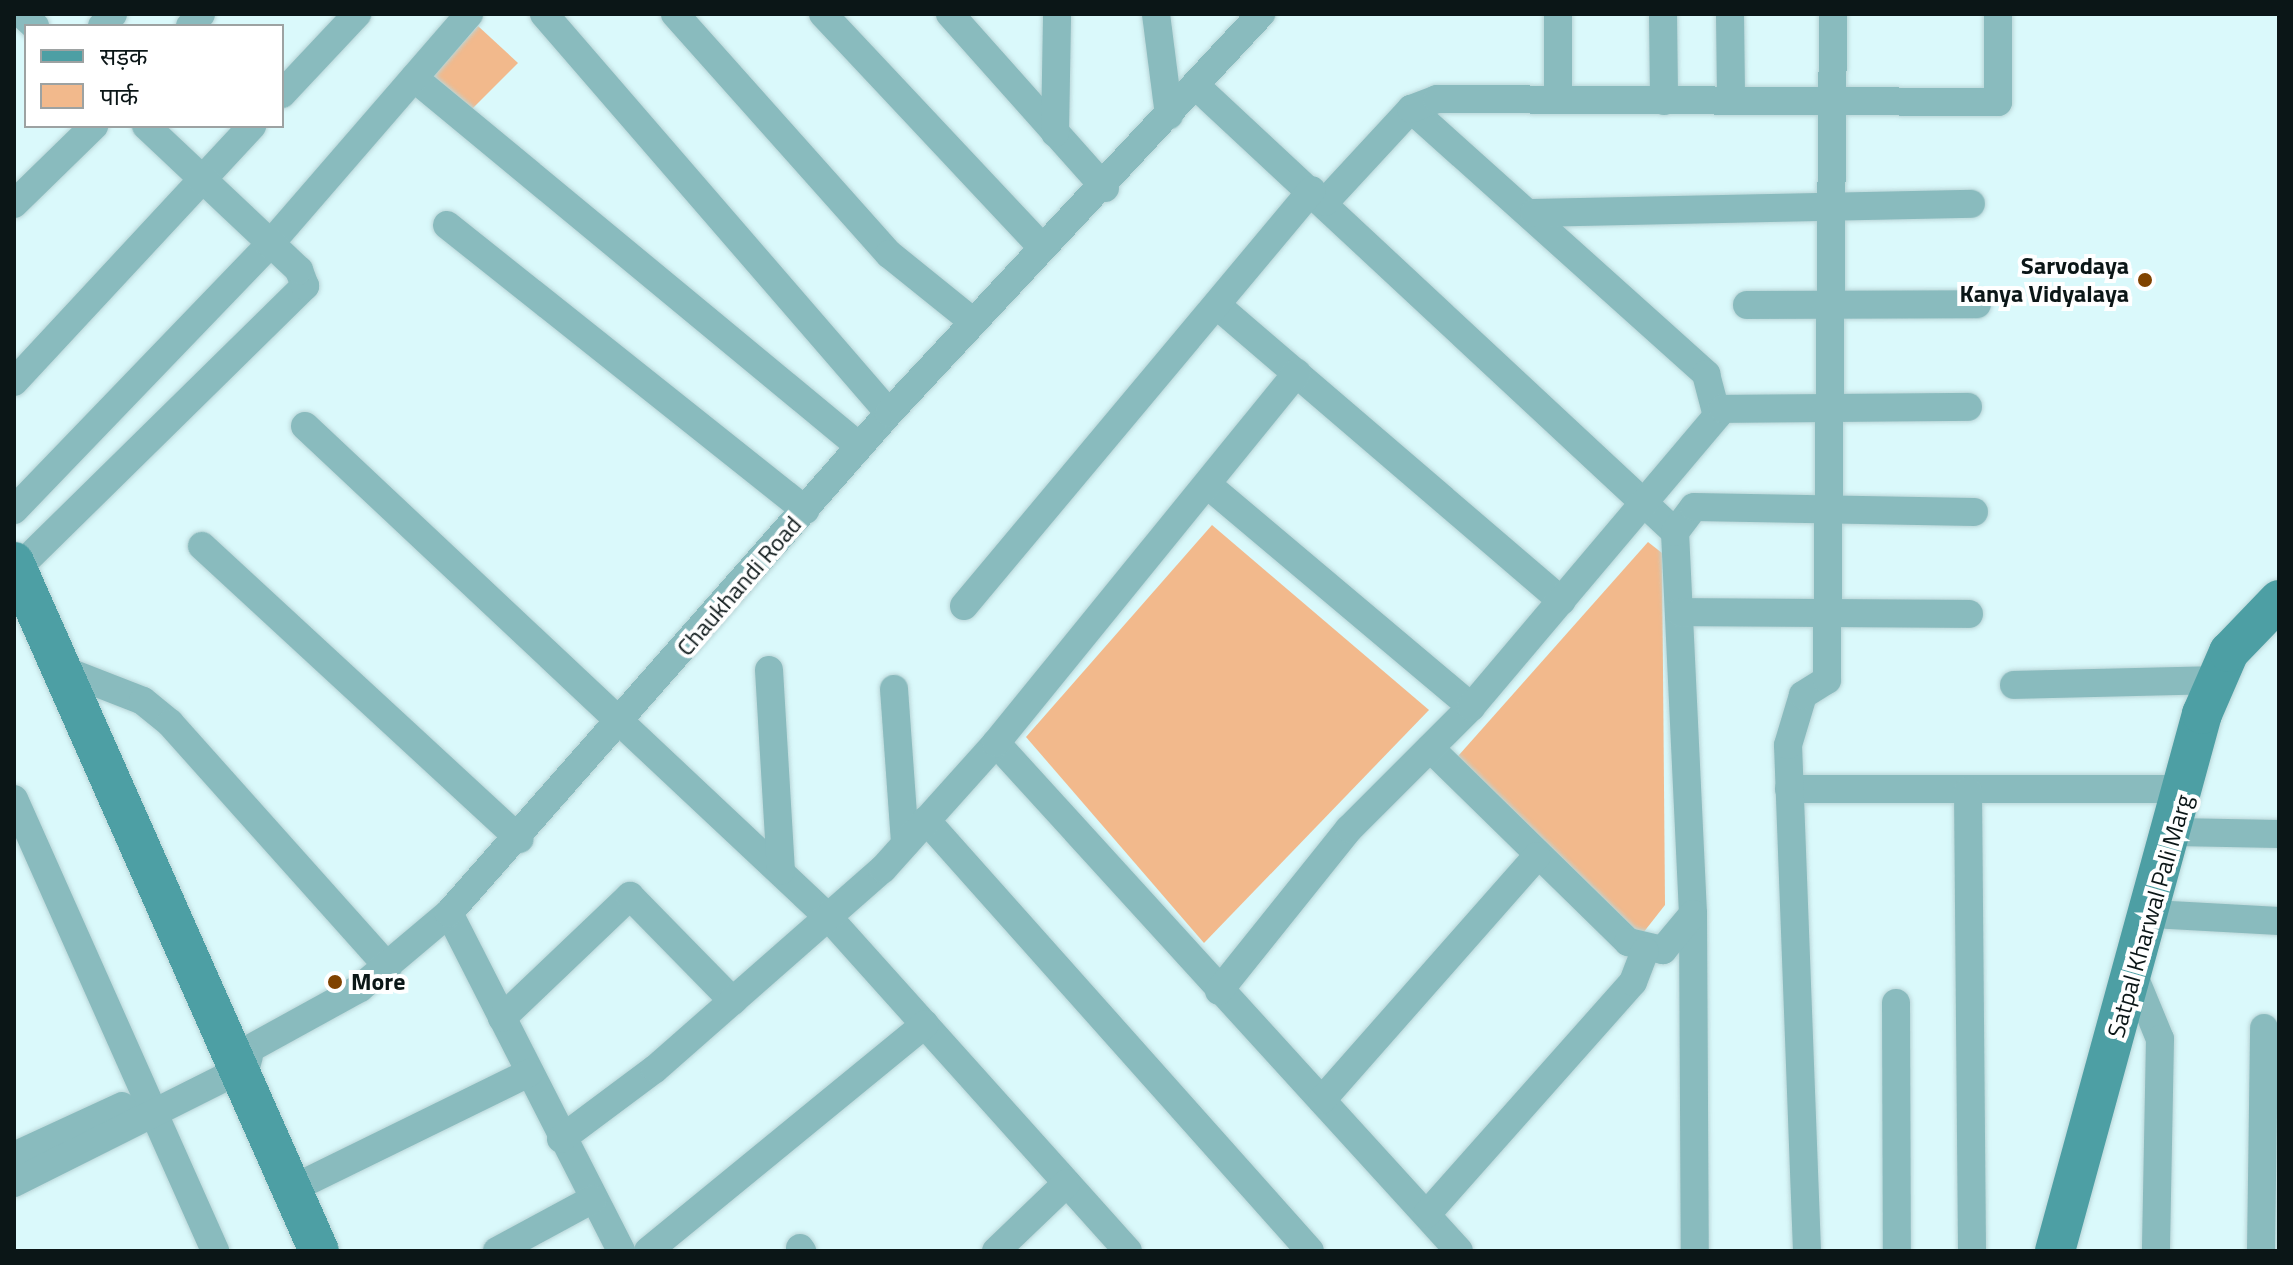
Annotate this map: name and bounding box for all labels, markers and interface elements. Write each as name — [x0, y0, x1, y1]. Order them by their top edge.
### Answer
legend — [24, 24, 284, 128]
text: सड़क — [100, 38, 148, 74]
text: पार्क — [100, 78, 138, 114]
place label: Sarvodaya Kanya Vidyalaya — [1960, 252, 2129, 308]
marker: Sarvodaya Kanya Vidyalaya — [2136, 271, 2154, 289]
street label: Chaukhandi Road — [671, 510, 807, 662]
street label: Satpal Kharwal Pali Marg — [2101, 791, 2199, 1041]
place label: More — [351, 968, 405, 996]
marker: More — [326, 973, 344, 991]

